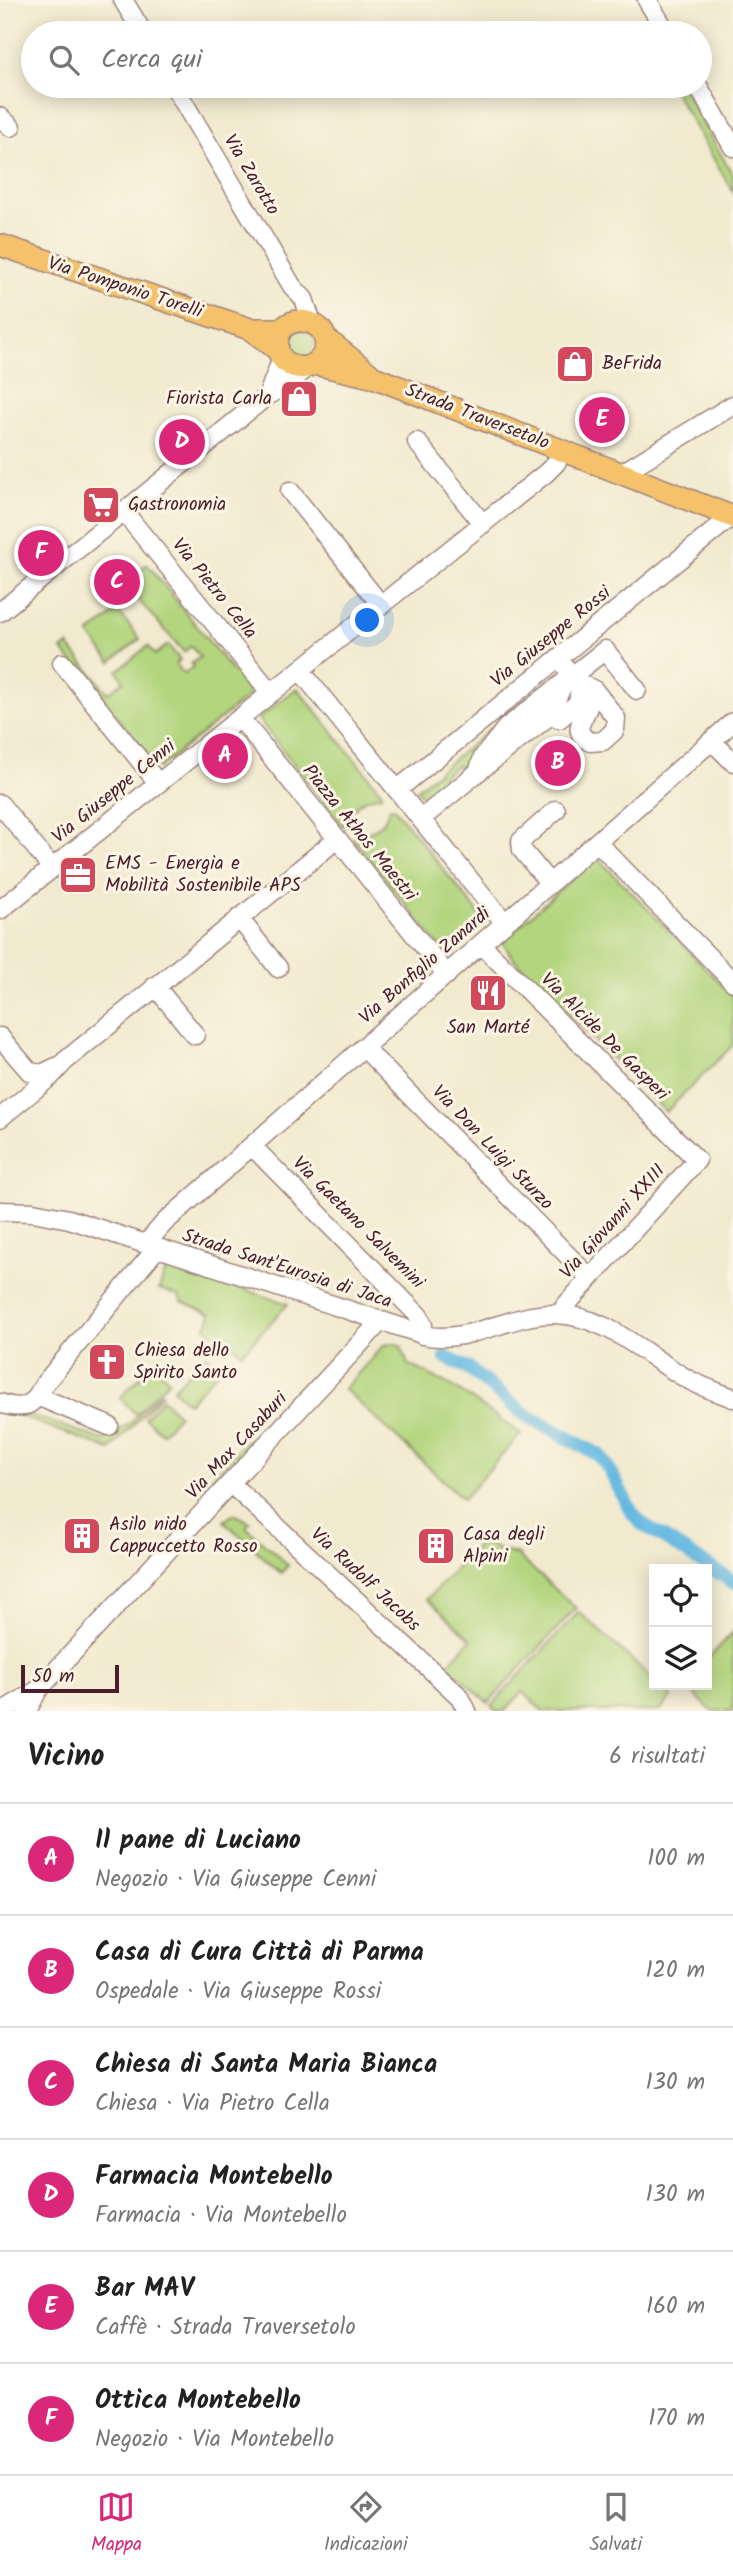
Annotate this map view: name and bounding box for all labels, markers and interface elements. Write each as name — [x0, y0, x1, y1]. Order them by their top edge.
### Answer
search box — [21, 21, 712, 98]
text: Cerca qui — [101, 39, 202, 81]
icon: search — [45, 41, 83, 79]
street label: Via Zarotto — [215, 129, 287, 221]
street label: Via Pomponio Torelli — [44, 249, 208, 328]
shop icon: BeFrida — [554, 343, 596, 385]
place label: BeFrida — [602, 349, 662, 379]
street label: Strada Traversetolo — [400, 376, 554, 458]
shop icon: Fiorista Carla — [278, 378, 320, 420]
place label: Fiorista Carla — [166, 384, 272, 414]
pin: E — [579, 394, 625, 446]
pin: D — [159, 416, 205, 468]
supermarket icon: Gastronomia — [80, 484, 122, 526]
place label: Gastronomia — [128, 490, 226, 520]
pin: F — [18, 527, 64, 579]
street label: Via Pietro Cella — [164, 532, 264, 646]
pin: C — [94, 556, 140, 608]
street label: Via Giuseppe Rossi — [484, 578, 619, 695]
your location — [350, 603, 384, 637]
pin: A — [202, 730, 248, 782]
street label: Via Giuseppe Cenni — [45, 732, 184, 852]
pin: B — [535, 737, 581, 789]
street label: Piazza Athos Maestri — [294, 758, 425, 909]
place label: EMS - Energia e Mobilità Sostenibile APS — [105, 849, 301, 901]
office icon: EMS - Energia e Mobilità Sostenibile APS — [57, 854, 99, 896]
street label: Via Bonfiglio Zanardi — [352, 899, 499, 1032]
street label: Via Alcide De Gasperi — [533, 966, 676, 1109]
restaurant icon: San Marté — [467, 972, 509, 1014]
place label: San Marté — [447, 1013, 530, 1043]
street label: Via Don Luigi Sturzo — [424, 1078, 560, 1218]
street label: Via Gaetano Salvemini — [285, 1150, 432, 1297]
street label: Via Giovanni XXIII — [553, 1157, 673, 1287]
street label: Strada Sant'Eurosia di Jaca — [178, 1221, 396, 1317]
place label: Chiesa dello Spirito Santo — [134, 1336, 237, 1388]
church icon: Chiesa dello Spirito Santo — [86, 1341, 128, 1383]
street label: Via Max Casaburi — [179, 1384, 296, 1507]
place label: Asilo nido Cappuccetto Rosso — [109, 1510, 258, 1562]
building icon: Asilo nido Cappuccetto Rosso — [61, 1515, 103, 1557]
place label: Casa degli Alpini — [463, 1520, 546, 1572]
street label: Via Rudolf Jacobs — [303, 1521, 427, 1639]
building icon: Casa degli Alpini — [415, 1525, 457, 1567]
map controls — [649, 1564, 712, 1690]
button: locate — [649, 1564, 712, 1627]
button: layers — [649, 1627, 712, 1690]
scale bar — [21, 1662, 119, 1694]
text: 50 m — [32, 1662, 74, 1692]
text: Vicino — [28, 1733, 105, 1781]
text: 6 risultati — [609, 1739, 705, 1775]
text: Il pane di Luciano — [95, 1820, 301, 1862]
text: A — [44, 1841, 58, 1877]
text: 100 m — [647, 1841, 705, 1877]
text: Negozio · Via Giuseppe Cenni — [95, 1862, 376, 1898]
text: Casa di Cura Città di Parma — [95, 1932, 424, 1974]
text: B — [44, 1953, 58, 1989]
text: 120 m — [645, 1953, 705, 1989]
text: Ospedale · Via Giuseppe Rossi — [95, 1974, 381, 2010]
text: Chiesa di Santa Maria Bianca — [95, 2044, 437, 2086]
text: C — [44, 2065, 58, 2101]
text: 130 m — [646, 2065, 705, 2101]
text: Chiesa · Via Pietro Cella — [95, 2086, 330, 2122]
text: Farmacia Montebello — [95, 2156, 333, 2198]
text: D — [43, 2177, 59, 2213]
text: 130 m — [646, 2177, 705, 2213]
text: Farmacia · Via Montebello — [95, 2198, 347, 2234]
text: Bar MAV — [95, 2268, 194, 2310]
text: E — [45, 2289, 57, 2325]
text: 160 m — [646, 2289, 705, 2325]
text: Caffè · Strada Traversetolo — [95, 2310, 356, 2346]
text: Ottica Montebello — [95, 2380, 301, 2422]
text: F — [45, 2401, 57, 2437]
text: 170 m — [648, 2401, 705, 2437]
text: Negozio · Via Montebello — [95, 2422, 334, 2458]
tab: Mappa — [91, 2488, 142, 2560]
tab: Indicazioni — [324, 2488, 408, 2560]
tab: Salvati — [590, 2488, 642, 2560]

